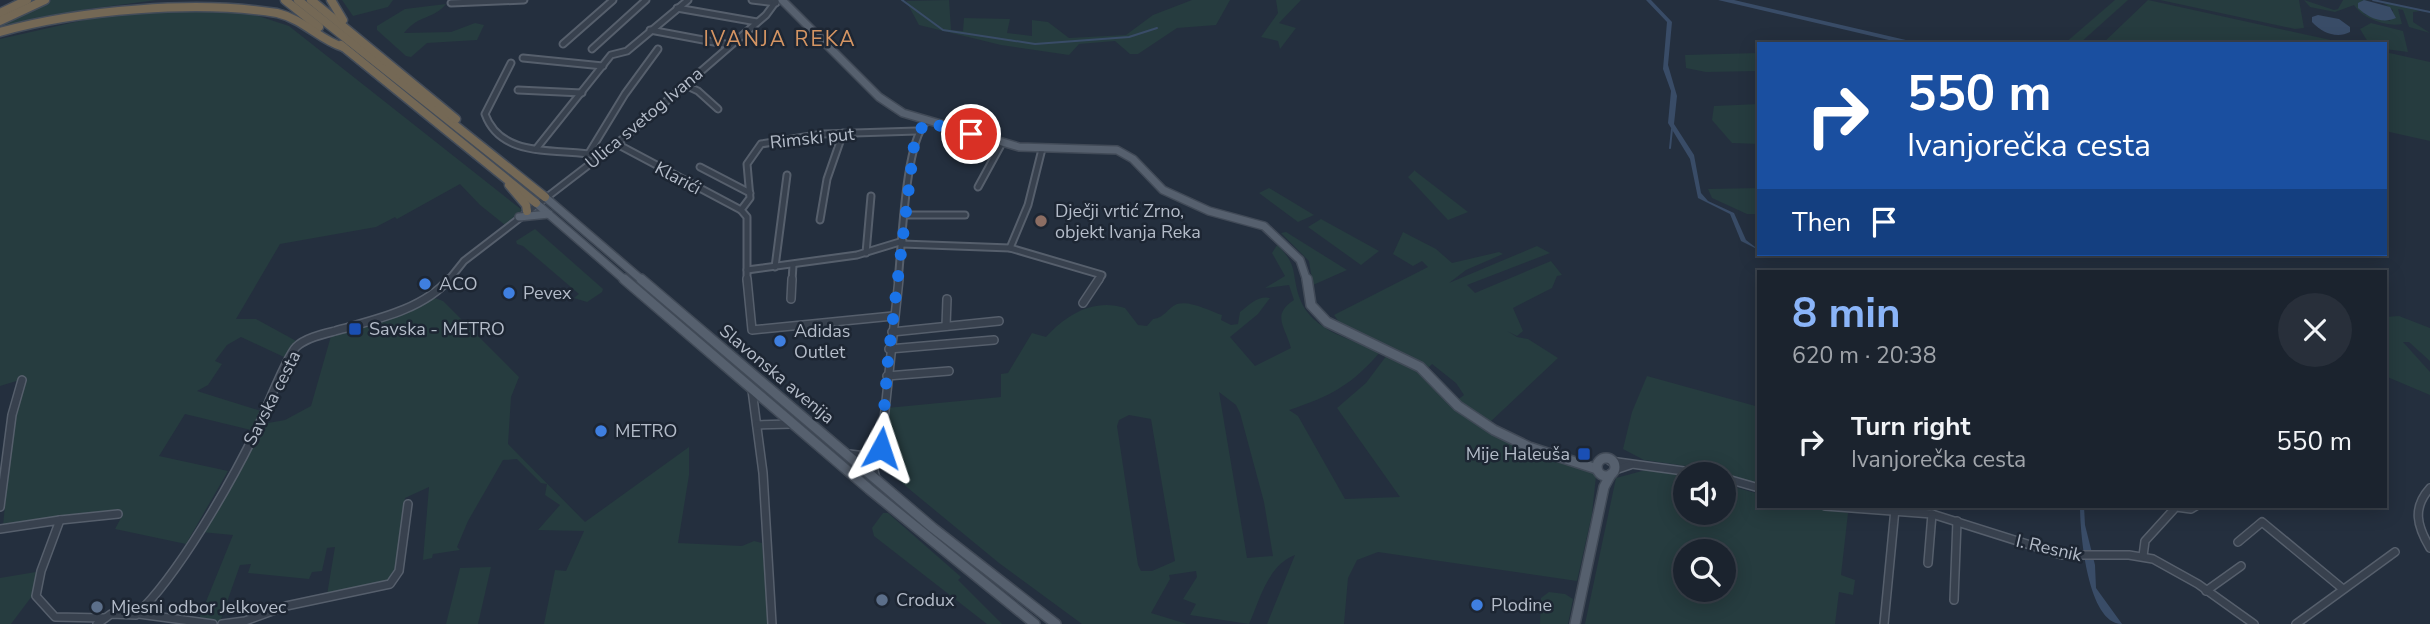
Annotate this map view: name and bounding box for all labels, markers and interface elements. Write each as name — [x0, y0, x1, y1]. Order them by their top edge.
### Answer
district label: IVANJA REKA — [703, 25, 857, 53]
text: 550 m — [1907, 60, 2051, 127]
street label: Ulica svetog Ivana — [580, 62, 708, 174]
icon: right — [1792, 70, 1883, 161]
pin — [941, 104, 1001, 164]
icon: arrive — [952, 115, 990, 153]
street label: Rimski put — [768, 122, 856, 154]
text: Ivanjorečka cesta — [1907, 124, 2151, 167]
street label: Klarići — [651, 156, 705, 200]
place label: Dječji vrtić Zrno, objekt Ivanja Reka — [1055, 199, 1201, 244]
icon: arrive — [1865, 203, 1903, 241]
text: Then — [1792, 205, 1851, 240]
marker: Dječji vrtić Zrno, objekt Ivanja Reka — [1033, 213, 1049, 229]
place label: ACO — [439, 272, 477, 296]
marker: ACO — [417, 276, 433, 292]
place label: Pevex — [523, 281, 572, 305]
marker: Pevex — [501, 285, 517, 301]
text: 8 min — [1792, 285, 1901, 342]
button: close — [2278, 293, 2352, 367]
place label: Savska - METRO — [369, 317, 505, 341]
street label: Slavonska avenija — [714, 319, 840, 429]
place label: Adidas Outlet — [794, 319, 850, 364]
marker: Savska - METRO — [347, 321, 363, 337]
marker: Adidas Outlet — [772, 333, 788, 349]
text: 620 m · 20:38 — [1792, 340, 1937, 371]
street label: Savska cesta — [238, 346, 306, 450]
text: Turn right — [1851, 409, 1970, 444]
position arrow — [844, 411, 918, 485]
place label: METRO — [615, 419, 677, 443]
marker: METRO — [593, 423, 609, 439]
icon: right — [1792, 423, 1830, 461]
text: 550 m — [2276, 424, 2352, 459]
place label: Mije Haleuša — [1466, 442, 1570, 466]
text: Ivanjorečka cesta — [1851, 444, 2026, 475]
marker: Mije Haleuša — [1576, 446, 1592, 462]
map controls — [1673, 462, 1736, 602]
button: sound — [1673, 462, 1736, 525]
street label: I. Resnik — [2014, 529, 2085, 567]
button: search — [1673, 539, 1736, 602]
place label: Crodux — [896, 588, 955, 612]
marker: Crodux — [874, 592, 890, 608]
place label: Plodine — [1491, 593, 1552, 617]
place label: Mjesni odbor Jelkovec — [111, 595, 286, 619]
marker: Plodine — [1469, 597, 1485, 613]
marker: Mjesni odbor Jelkovec — [89, 599, 105, 615]

